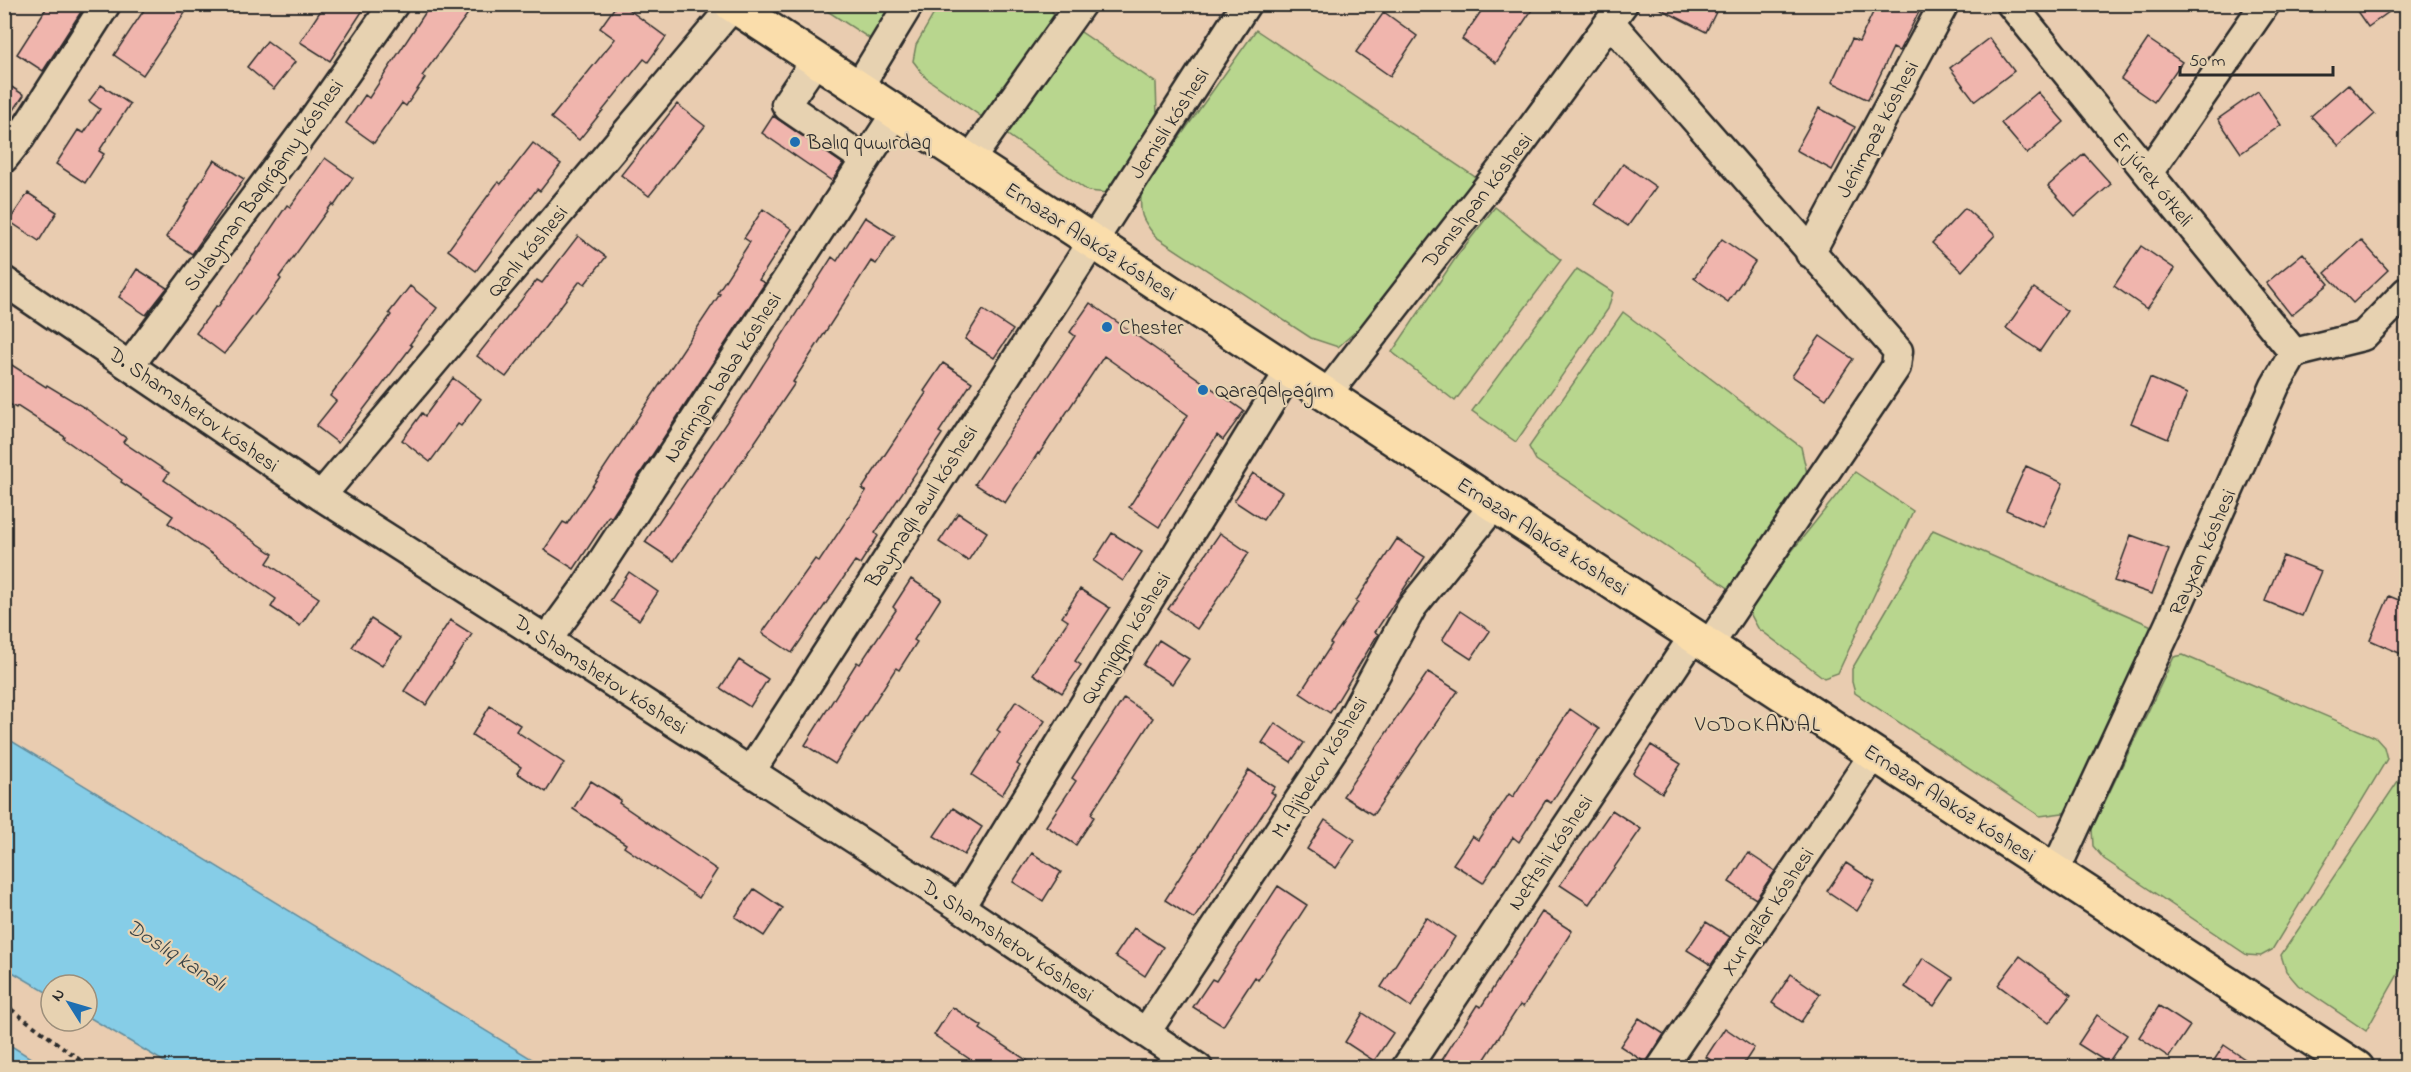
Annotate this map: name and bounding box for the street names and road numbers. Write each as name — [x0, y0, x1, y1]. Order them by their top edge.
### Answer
street label: Jeńimpaz kóshesi — [1830, 56, 1928, 204]
street label: Jemisli kóshesi — [1123, 62, 1218, 186]
street label: Sulayman Baqırǵanıy kóshesi — [177, 74, 354, 300]
street label: Er júrek ótkeli — [2104, 126, 2199, 234]
street label: Danıshpan kóshesi — [1415, 127, 1541, 276]
street label: Ernazar Alakóz kóshesi — [998, 176, 1182, 310]
street label: Qanlı kóshesi — [481, 200, 576, 305]
street label: Narimjan baba kóshesi — [657, 287, 790, 469]
street label: D. Shamshetov kóshesi — [101, 340, 284, 481]
street label: Baymaqlı awıl kóshesi — [858, 420, 988, 596]
street label: Ernazar Alakóz kóshesi — [1450, 471, 1634, 605]
street label: Rayxan kóshesi — [2163, 485, 2247, 622]
street label: Qumjıqqın kóshesi — [1074, 567, 1179, 711]
street label: D. Shamshetov kóshesi — [506, 608, 693, 743]
street label: M. Ajibekov kóshesi — [1265, 691, 1376, 845]
street label: Ernazar Alakóz kóshesi — [1857, 738, 2041, 872]
street label: Neftshi kóshesi — [1502, 789, 1602, 917]
street label: Xur qızlar kóshesi — [1715, 842, 1823, 982]
street label: D. Shamshetov kóshesi — [914, 872, 1099, 1011]

